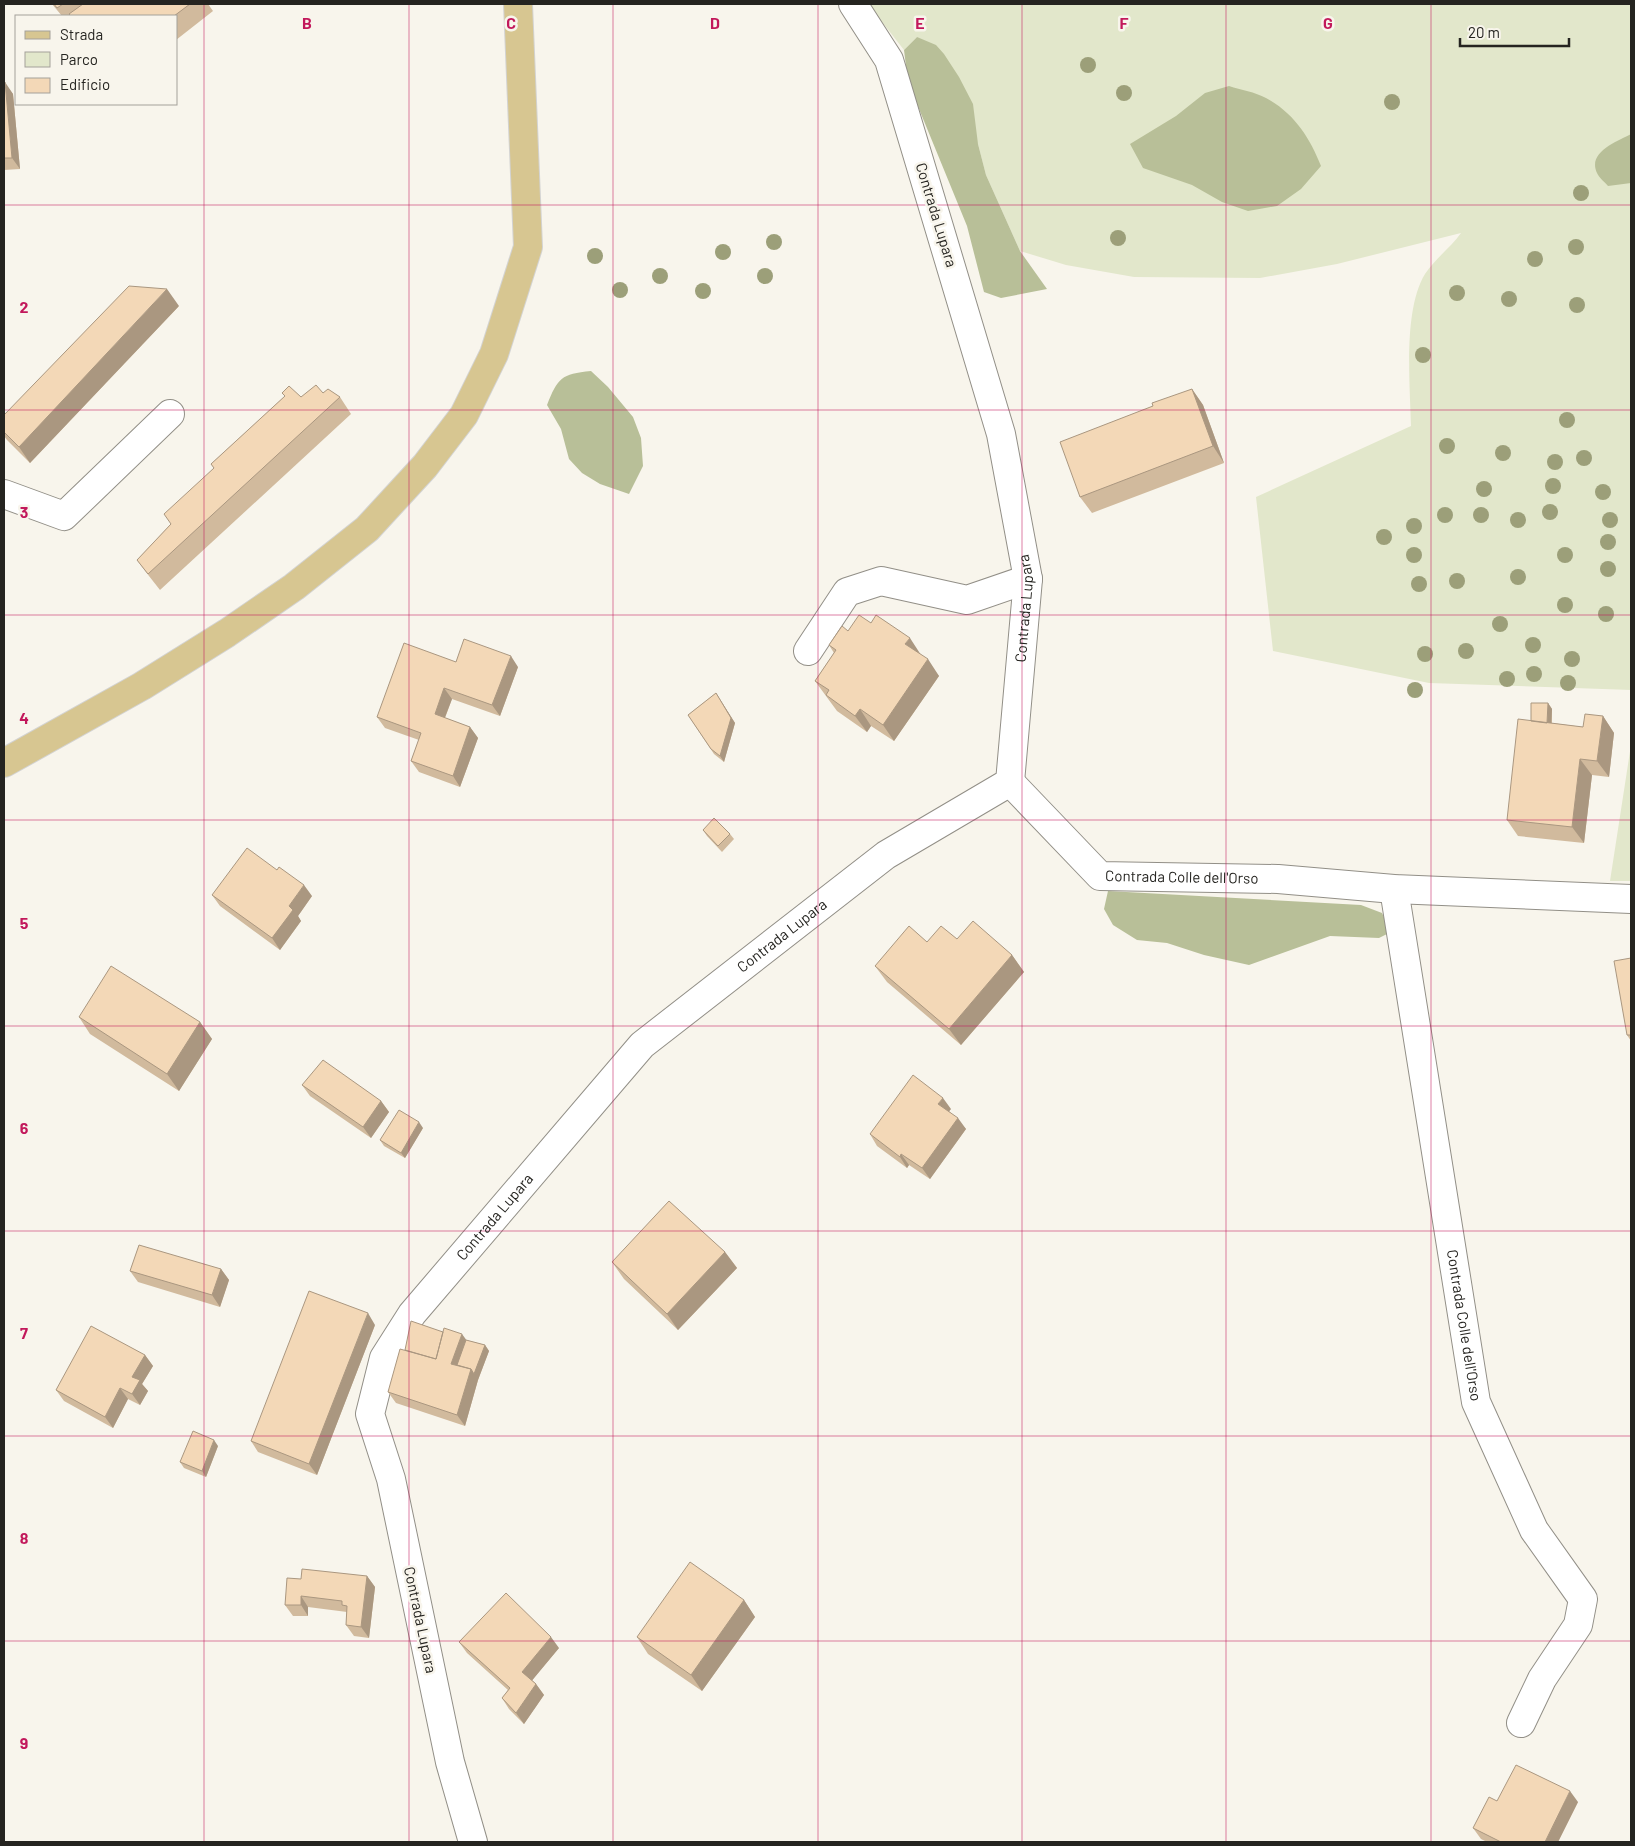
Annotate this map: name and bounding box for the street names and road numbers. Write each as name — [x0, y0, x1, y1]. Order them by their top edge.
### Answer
street label: Contrada Lupara — [913, 160, 961, 269]
street label: Contrada Lupara — [1011, 553, 1036, 663]
street label: Contrada Colle dell'Orso — [1105, 866, 1259, 887]
street label: Contrada Lupara — [733, 895, 830, 976]
street label: Contrada Lupara — [452, 1169, 536, 1264]
street label: Contrada Colle dell'Orso — [1444, 1248, 1486, 1402]
street label: Contrada Lupara — [401, 1565, 441, 1675]

